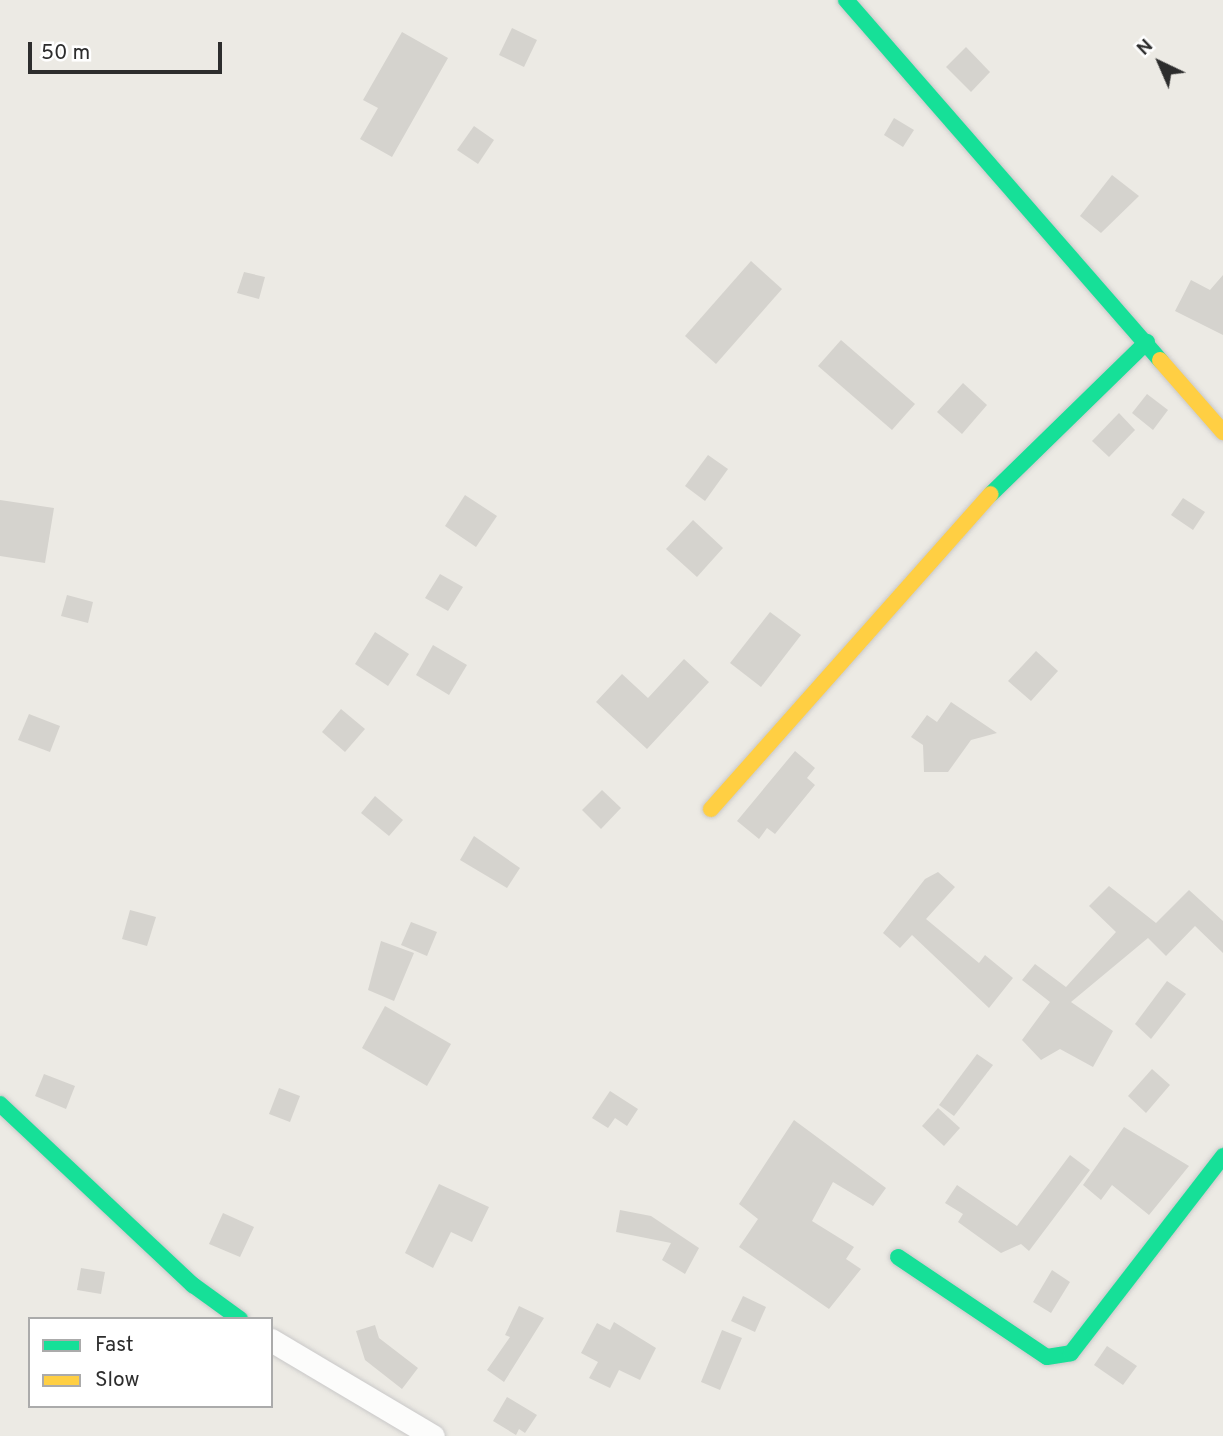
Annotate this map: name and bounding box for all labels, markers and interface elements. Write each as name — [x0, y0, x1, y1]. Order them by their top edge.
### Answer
scale bar — [32, 28, 226, 72]
north arrow — [1125, 28, 1195, 98]
text: N — [1132, 35, 1159, 61]
text: 50 m — [41, 40, 90, 67]
legend — [28, 1317, 273, 1408]
text: Fast — [95, 1332, 134, 1359]
text: Slow — [95, 1367, 140, 1394]

